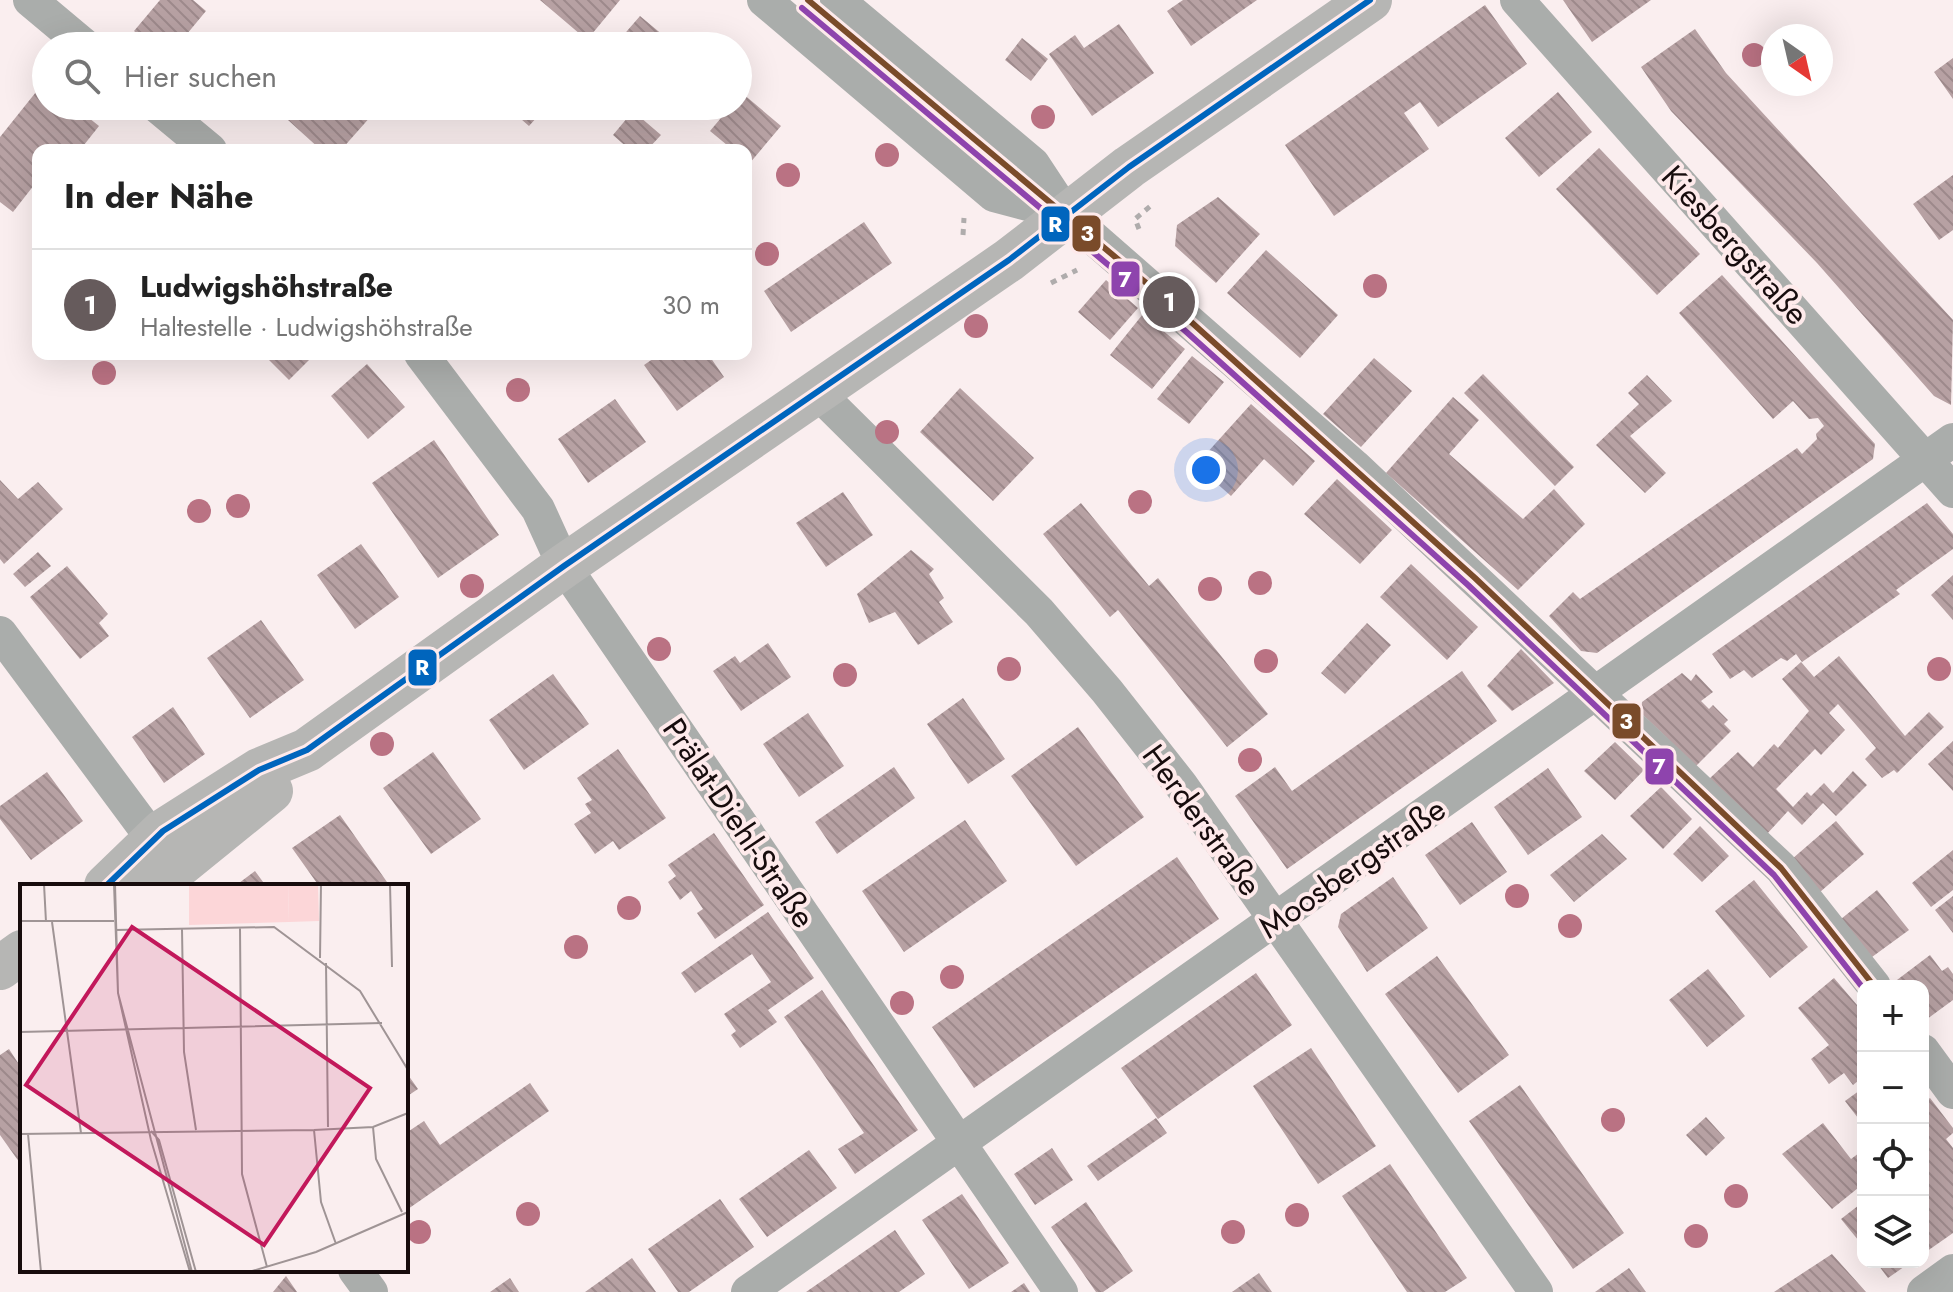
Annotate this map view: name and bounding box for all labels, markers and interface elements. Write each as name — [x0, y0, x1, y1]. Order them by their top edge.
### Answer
north arrow — [1761, 24, 1833, 96]
search box — [32, 32, 752, 120]
icon: search — [60, 54, 104, 98]
text: Hier suchen — [124, 55, 277, 98]
street label: Kiesbergstraße — [1651, 155, 1819, 335]
text: In der Nähe — [64, 172, 254, 221]
line badge: R — [1040, 205, 1071, 243]
text: R — [1048, 208, 1063, 240]
line badge: 3 — [1071, 214, 1102, 253]
text: 3 — [1080, 217, 1094, 249]
line badge: 7 — [1110, 260, 1141, 298]
text: 7 — [1118, 263, 1132, 295]
text: Ludwigshöhstraße — [140, 265, 393, 308]
pin: 1 — [1143, 272, 1195, 332]
text: 1 — [83, 286, 97, 324]
text: 30 m — [662, 286, 720, 324]
text: Haltestelle · Ludwigshöhstraße — [140, 308, 473, 346]
your location — [1186, 450, 1226, 490]
line badge: R — [407, 648, 438, 687]
text: R — [415, 651, 430, 683]
line badge: 3 — [1611, 702, 1642, 740]
text: 3 — [1619, 705, 1633, 737]
street label: Prälat-Diehl-Straße — [652, 709, 826, 937]
street label: Herderstraße — [1131, 735, 1273, 905]
line badge: 7 — [1644, 747, 1675, 786]
text: 7 — [1652, 750, 1666, 782]
street label: Moosbergstraße — [1249, 786, 1455, 950]
inset map — [20, 884, 408, 1272]
map controls — [1857, 980, 1929, 1268]
button: + — [1857, 980, 1929, 1052]
button: − — [1857, 1052, 1929, 1124]
button: locate — [1857, 1124, 1929, 1196]
button: layers — [1857, 1196, 1929, 1268]

